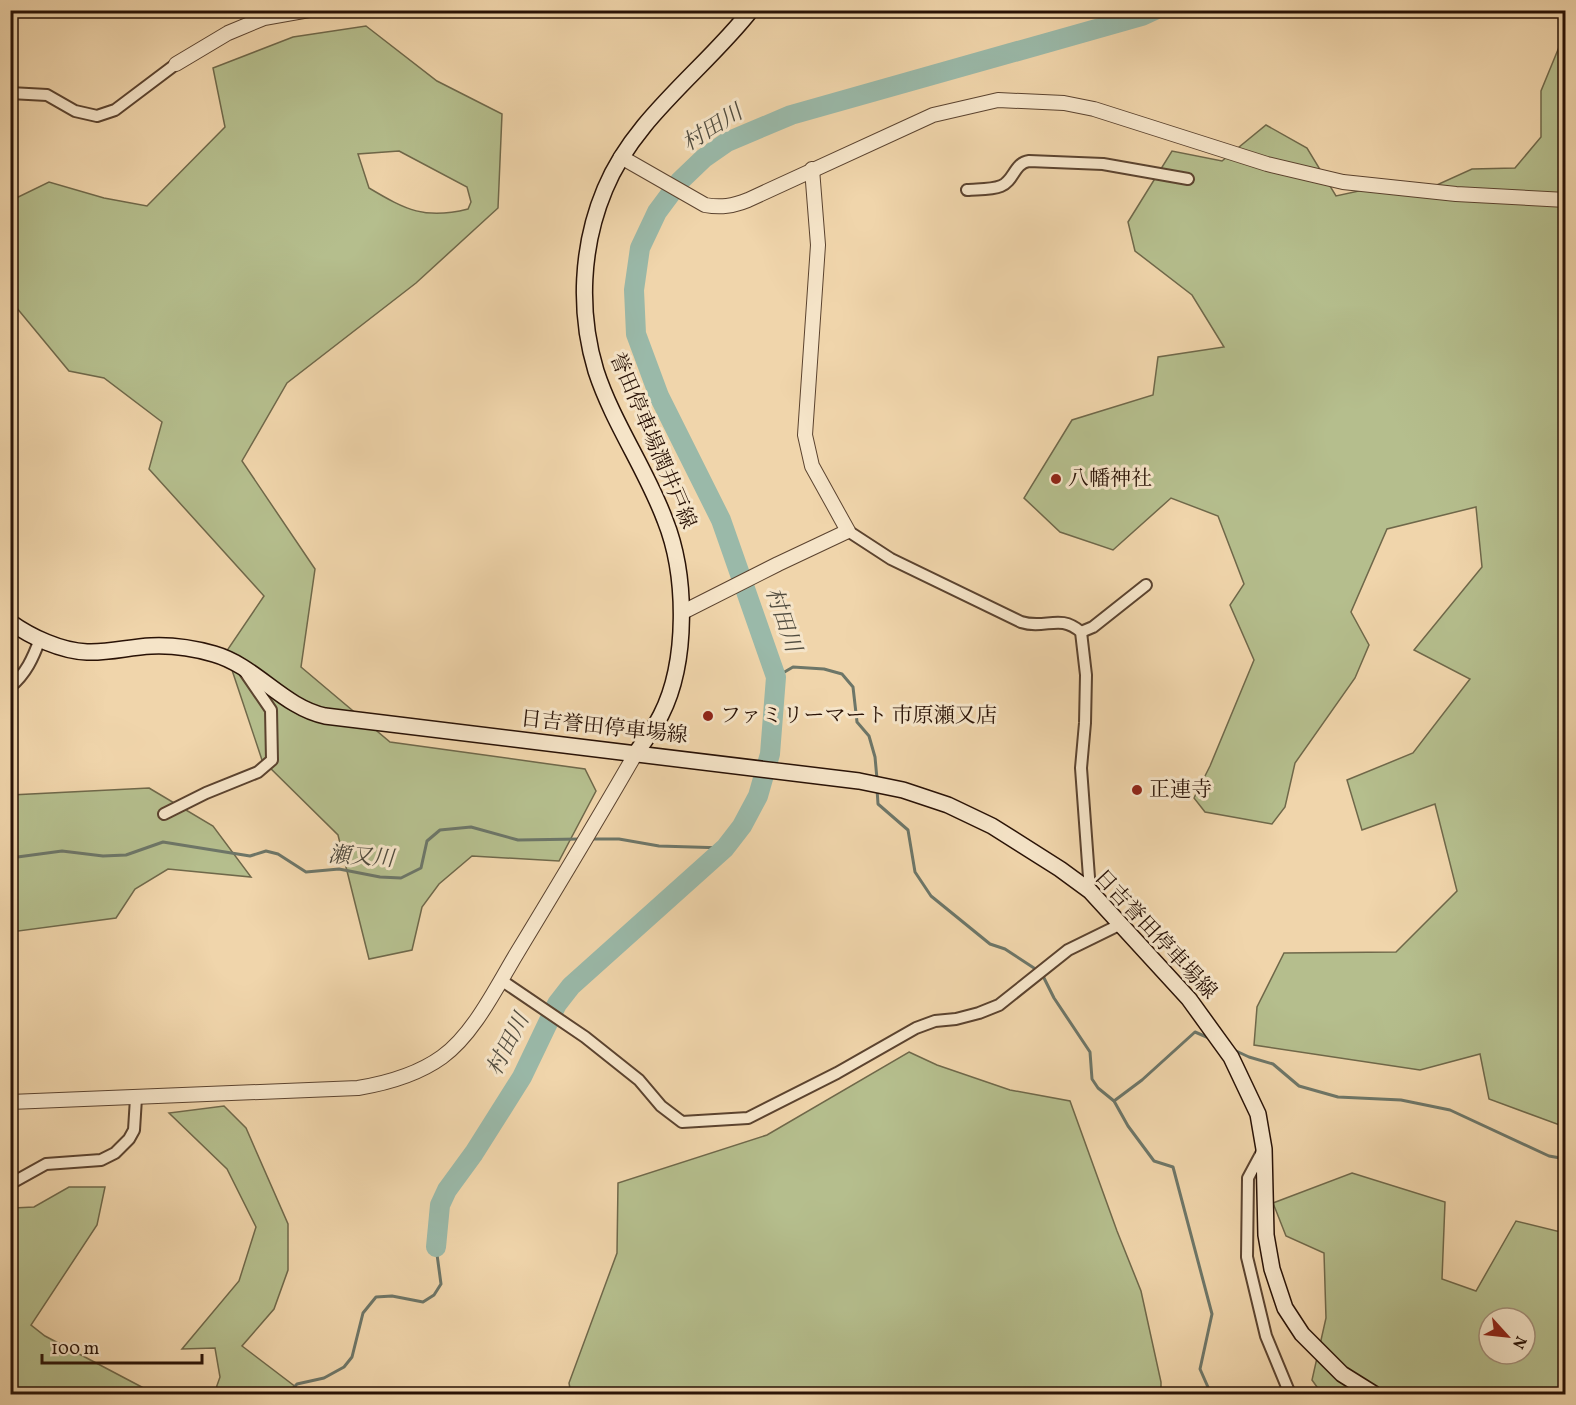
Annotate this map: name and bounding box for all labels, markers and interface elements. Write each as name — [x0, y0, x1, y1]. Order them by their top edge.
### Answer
water label: 村田川 — [677, 97, 751, 160]
street label: 誉田停車場潤井戸線 — [602, 348, 702, 534]
place label: 八幡神社 — [1068, 465, 1152, 494]
marker: 八幡神社 — [1049, 472, 1063, 486]
water label: 村田川 — [757, 584, 808, 658]
place label: ファミリーマート 市原瀬又店 — [720, 702, 997, 731]
street label: 日吉誉田停車場線 — [519, 705, 689, 751]
marker: ファミリーマート 市原瀬又店 — [701, 709, 715, 723]
place label: 正連寺 — [1149, 776, 1212, 805]
marker: 正連寺 — [1130, 783, 1144, 797]
water label: 瀬又川 — [327, 840, 397, 876]
street label: 日吉誉田停車場線 — [1087, 864, 1223, 1006]
water label: 村田川 — [480, 1007, 539, 1081]
north arrow — [1477, 1306, 1537, 1366]
scale bar — [42, 1327, 202, 1365]
text: N — [1506, 1332, 1531, 1352]
text: 100 m — [51, 1337, 100, 1362]

